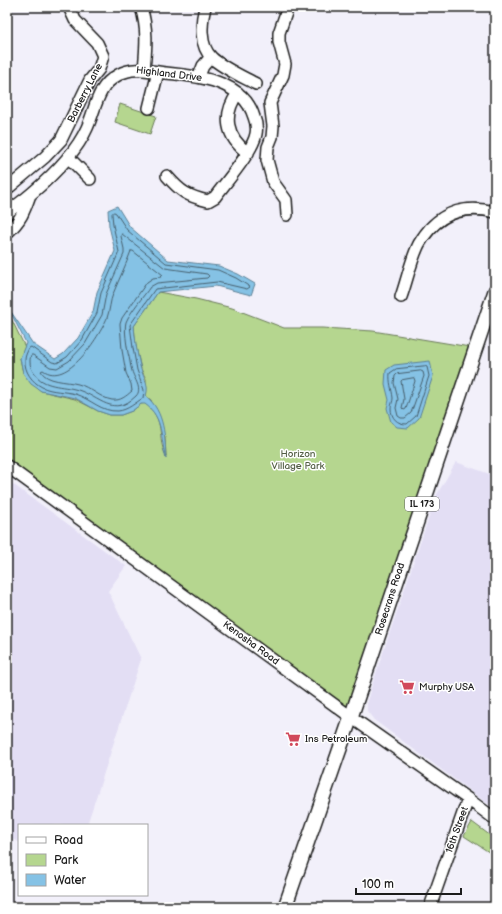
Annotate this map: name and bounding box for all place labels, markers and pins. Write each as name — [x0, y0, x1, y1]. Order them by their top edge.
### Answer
supermarket icon: Murphy USA — [398, 678, 416, 696]
place label: Murphy USA — [419, 681, 475, 693]
supermarket icon: Ins Petroleum — [284, 730, 302, 748]
place label: Ins Petroleum — [305, 733, 367, 745]

